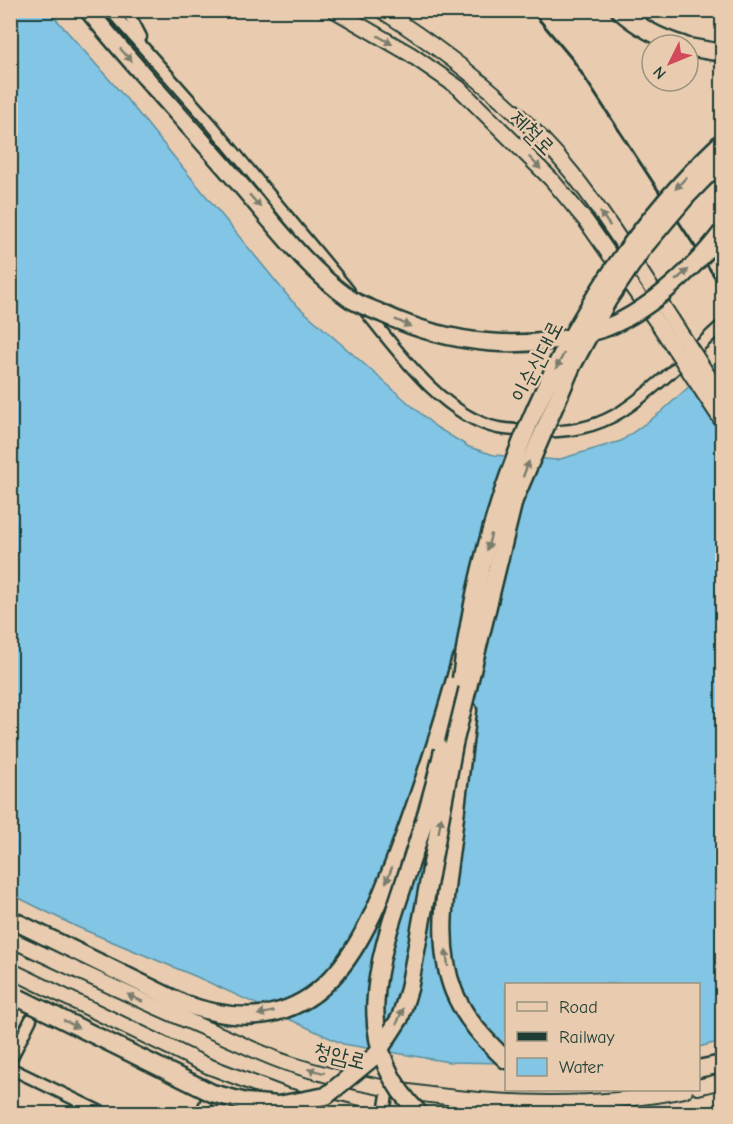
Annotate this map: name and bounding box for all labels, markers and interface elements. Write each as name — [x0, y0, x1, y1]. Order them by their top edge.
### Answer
north arrow — [640, 33, 700, 93]
one-way arrow — [377, 34, 393, 45]
one-way arrow — [119, 47, 132, 62]
text: N — [650, 63, 670, 83]
street label: 제철로 — [504, 105, 560, 161]
one-way arrow — [527, 155, 541, 169]
one-way arrow — [675, 175, 688, 190]
one-way arrow — [248, 193, 261, 208]
one-way arrow — [599, 212, 611, 228]
one-way arrow — [674, 269, 690, 282]
street label: 이순신대로 — [505, 316, 569, 407]
one-way arrow — [394, 319, 411, 328]
one-way arrow — [555, 352, 565, 369]
one-way arrow — [522, 460, 532, 478]
one-way arrow — [484, 533, 493, 551]
one-way arrow — [436, 816, 445, 835]
one-way arrow — [384, 866, 393, 884]
one-way arrow — [442, 948, 451, 967]
legend — [505, 983, 700, 1091]
one-way arrow — [126, 994, 144, 1004]
text: Road — [559, 997, 598, 1018]
one-way arrow — [395, 1006, 405, 1024]
one-way arrow — [256, 1009, 275, 1018]
one-way arrow — [62, 1019, 80, 1029]
text: Railway — [559, 1027, 616, 1048]
street label: 청암로 — [311, 1037, 369, 1075]
text: Water — [559, 1057, 604, 1078]
one-way arrow — [307, 1065, 325, 1075]

